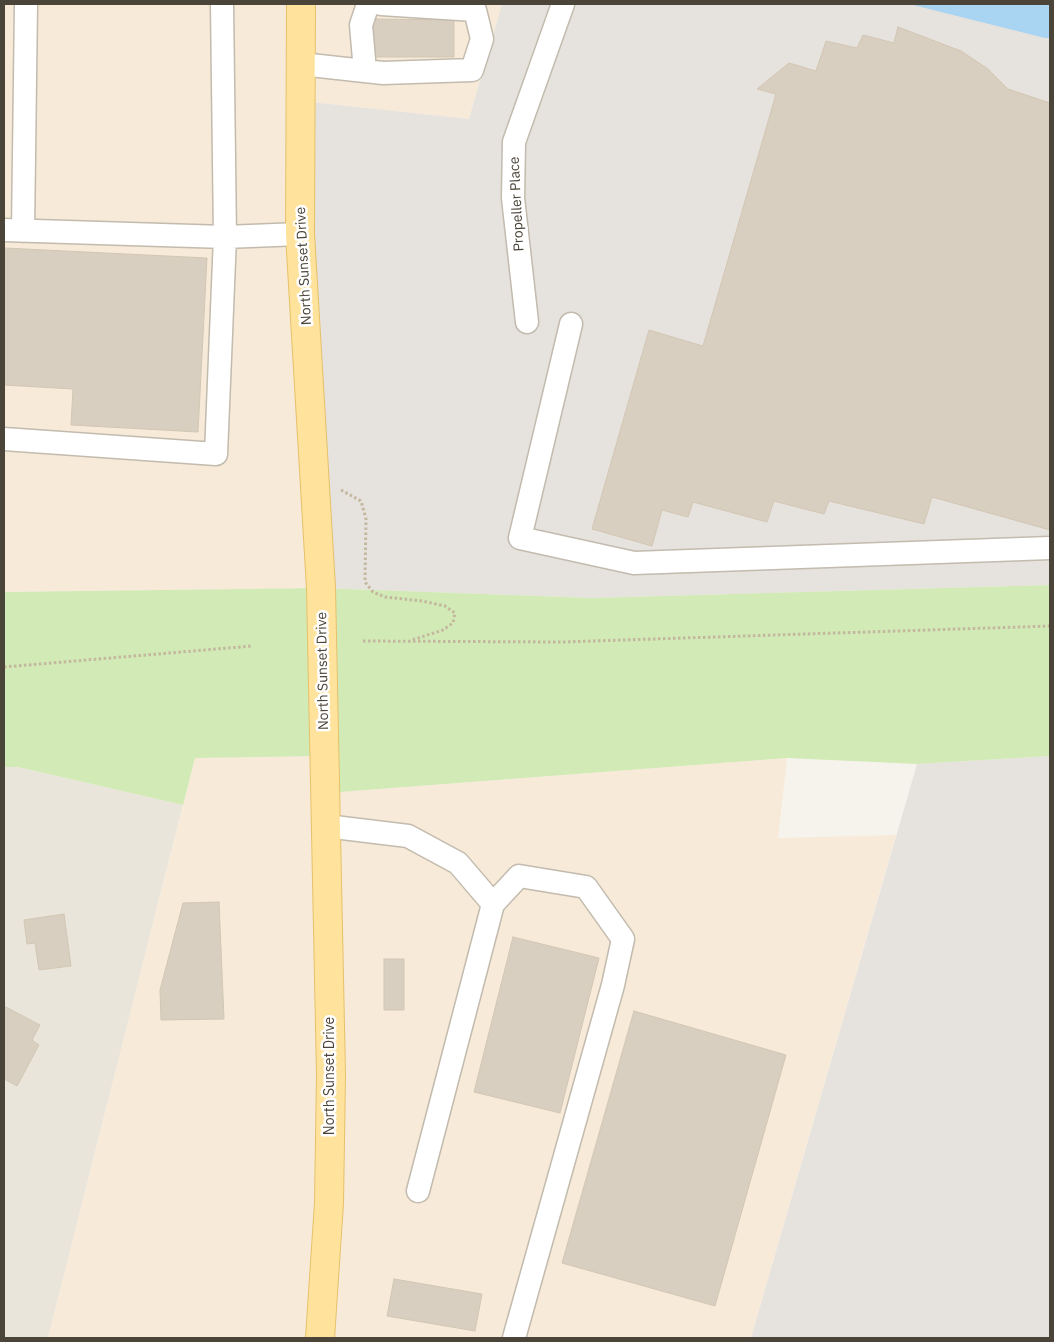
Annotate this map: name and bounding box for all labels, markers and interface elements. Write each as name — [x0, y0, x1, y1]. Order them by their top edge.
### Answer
street label: Propeller Place — [506, 156, 528, 252]
street label: North Sunset Drive — [293, 206, 315, 326]
street label: North Sunset Drive — [314, 612, 332, 730]
street label: North Sunset Drive — [322, 1017, 338, 1135]

